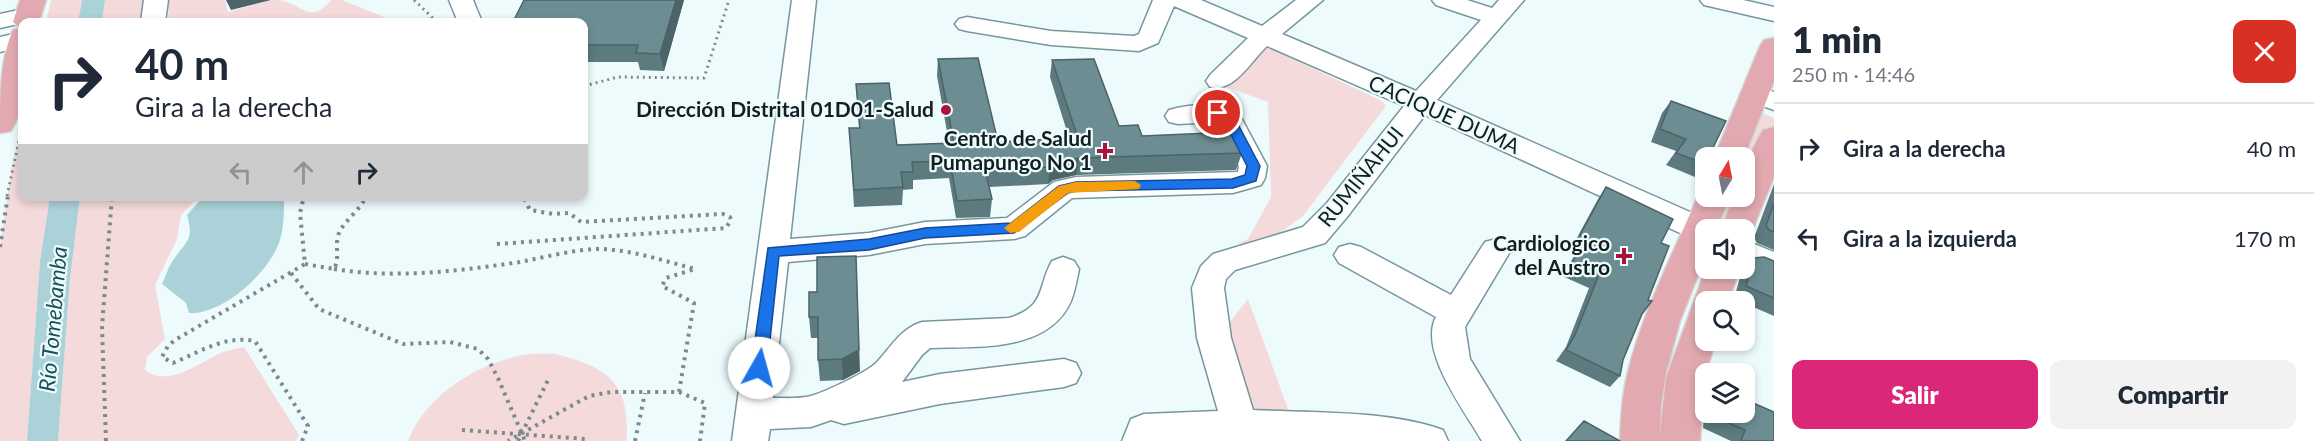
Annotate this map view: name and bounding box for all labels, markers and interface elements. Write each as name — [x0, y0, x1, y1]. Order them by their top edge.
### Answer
text: 1 min — [1792, 17, 1882, 61]
button: close — [2233, 20, 2296, 83]
text: 40 m — [135, 39, 229, 89]
icon: right — [36, 42, 114, 120]
text: 250 m · 14:46 — [1792, 62, 1915, 86]
street label: CACIQUE DUMA — [1365, 69, 1525, 158]
pin — [1192, 87, 1243, 138]
text: Gira a la derecha — [135, 90, 332, 123]
place label: Dirección Distrital 01D01-Salud — [636, 96, 934, 121]
icon: arrive — [1201, 96, 1234, 129]
marker: Dirección Distrital 01D01-Salud — [939, 103, 953, 117]
street label: RUMIÑAHUI — [1312, 121, 1408, 231]
place label: Centro de Salud Pumapungo No 1 — [930, 125, 1092, 174]
icon: right — [1792, 132, 1825, 165]
text: Gira a la derecha — [1843, 135, 2006, 162]
text: 40 m — [2247, 135, 2296, 162]
marker: Centro de Salud Pumapungo No 1 — [1096, 142, 1114, 160]
north arrow — [1695, 147, 1755, 207]
map controls — [1695, 147, 1755, 423]
icon: left — [224, 156, 257, 189]
icon: ahead — [287, 156, 320, 189]
icon: right — [350, 156, 383, 189]
button: sound — [1695, 219, 1755, 279]
icon: left — [1792, 222, 1825, 255]
text: Gira a la izquierda — [1843, 225, 2017, 252]
text: 170 m — [2234, 225, 2296, 252]
place label: Cardiologico del Austro — [1493, 230, 1610, 279]
water label: Río Tomebamba — [33, 245, 72, 393]
marker: Cardiologico del Austro — [1615, 247, 1633, 265]
button: search — [1695, 291, 1755, 351]
position arrow — [727, 336, 791, 400]
button: Salir — [1792, 360, 2038, 429]
button: Compartir — [2050, 360, 2296, 429]
button: layers — [1695, 363, 1755, 423]

